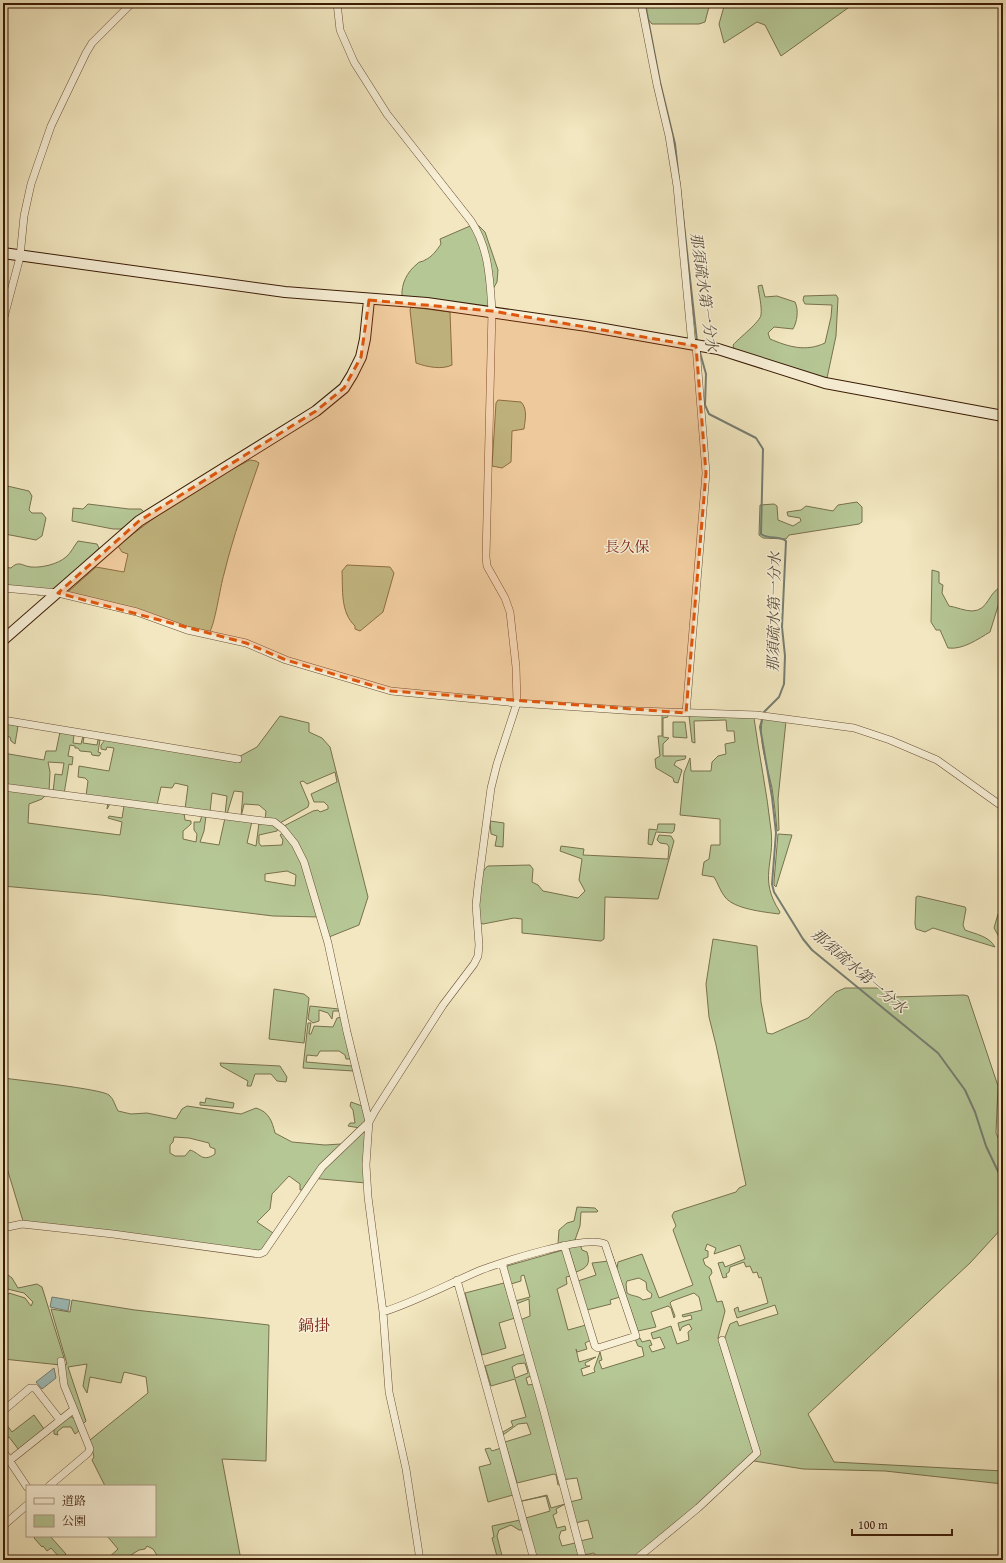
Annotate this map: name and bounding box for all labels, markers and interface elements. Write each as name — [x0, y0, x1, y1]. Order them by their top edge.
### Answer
water label: 那須疏水第一分水 — [686, 231, 724, 355]
district label: 長久保 — [604, 536, 650, 557]
water label: 那須疏水第一分水 — [762, 550, 785, 672]
water label: 那須疏水第一分水 — [807, 923, 913, 1019]
district label: 鍋掛 — [298, 1313, 330, 1337]
legend — [26, 1485, 156, 1537]
text: 道路 — [62, 1492, 86, 1509]
scale bar — [852, 1511, 952, 1537]
text: 公園 — [62, 1512, 86, 1529]
text: 100 m — [858, 1516, 888, 1533]

